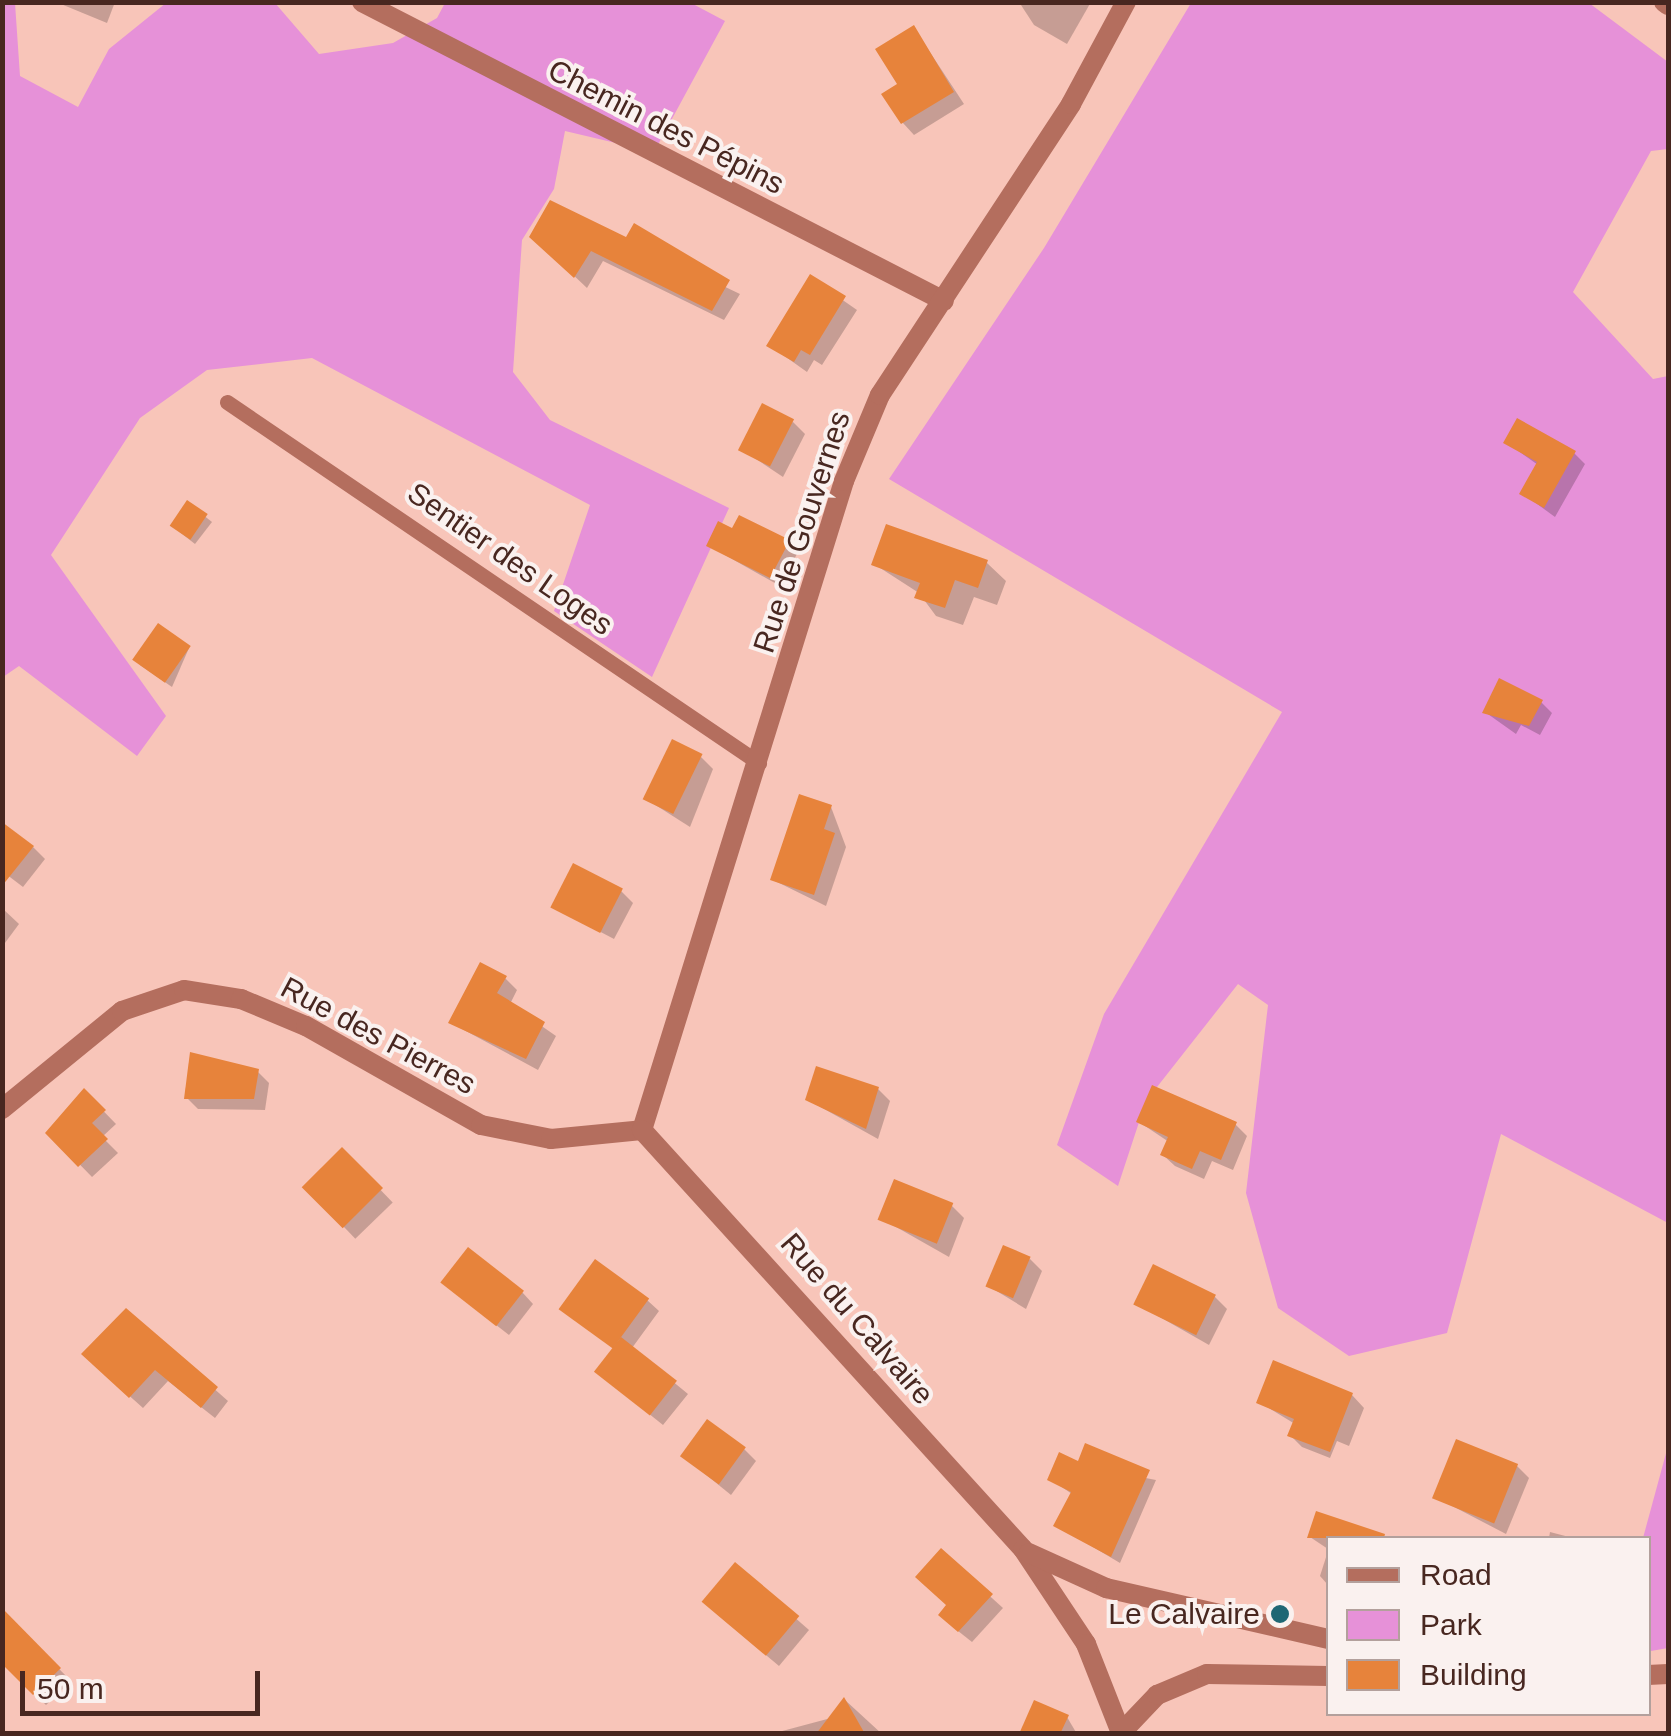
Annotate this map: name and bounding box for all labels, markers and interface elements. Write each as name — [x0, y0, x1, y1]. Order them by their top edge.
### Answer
street label: Chemin des Pépins — [542, 52, 790, 202]
street label: Rue de Gouvernes — [746, 407, 858, 657]
street label: Sentier des Loges — [401, 475, 619, 643]
street label: Rue des Pierres — [275, 970, 481, 1102]
street label: Rue du Calvaire — [773, 1226, 941, 1412]
legend — [1326, 1536, 1651, 1716]
text: Road — [1420, 1558, 1492, 1591]
place label: Le Calvaire — [1108, 1596, 1260, 1632]
marker: Le Calvaire — [1269, 1603, 1291, 1625]
text: Park — [1420, 1608, 1482, 1641]
scale bar — [25, 1651, 265, 1713]
text: Building — [1420, 1658, 1527, 1691]
text: 50 m — [37, 1672, 104, 1705]

